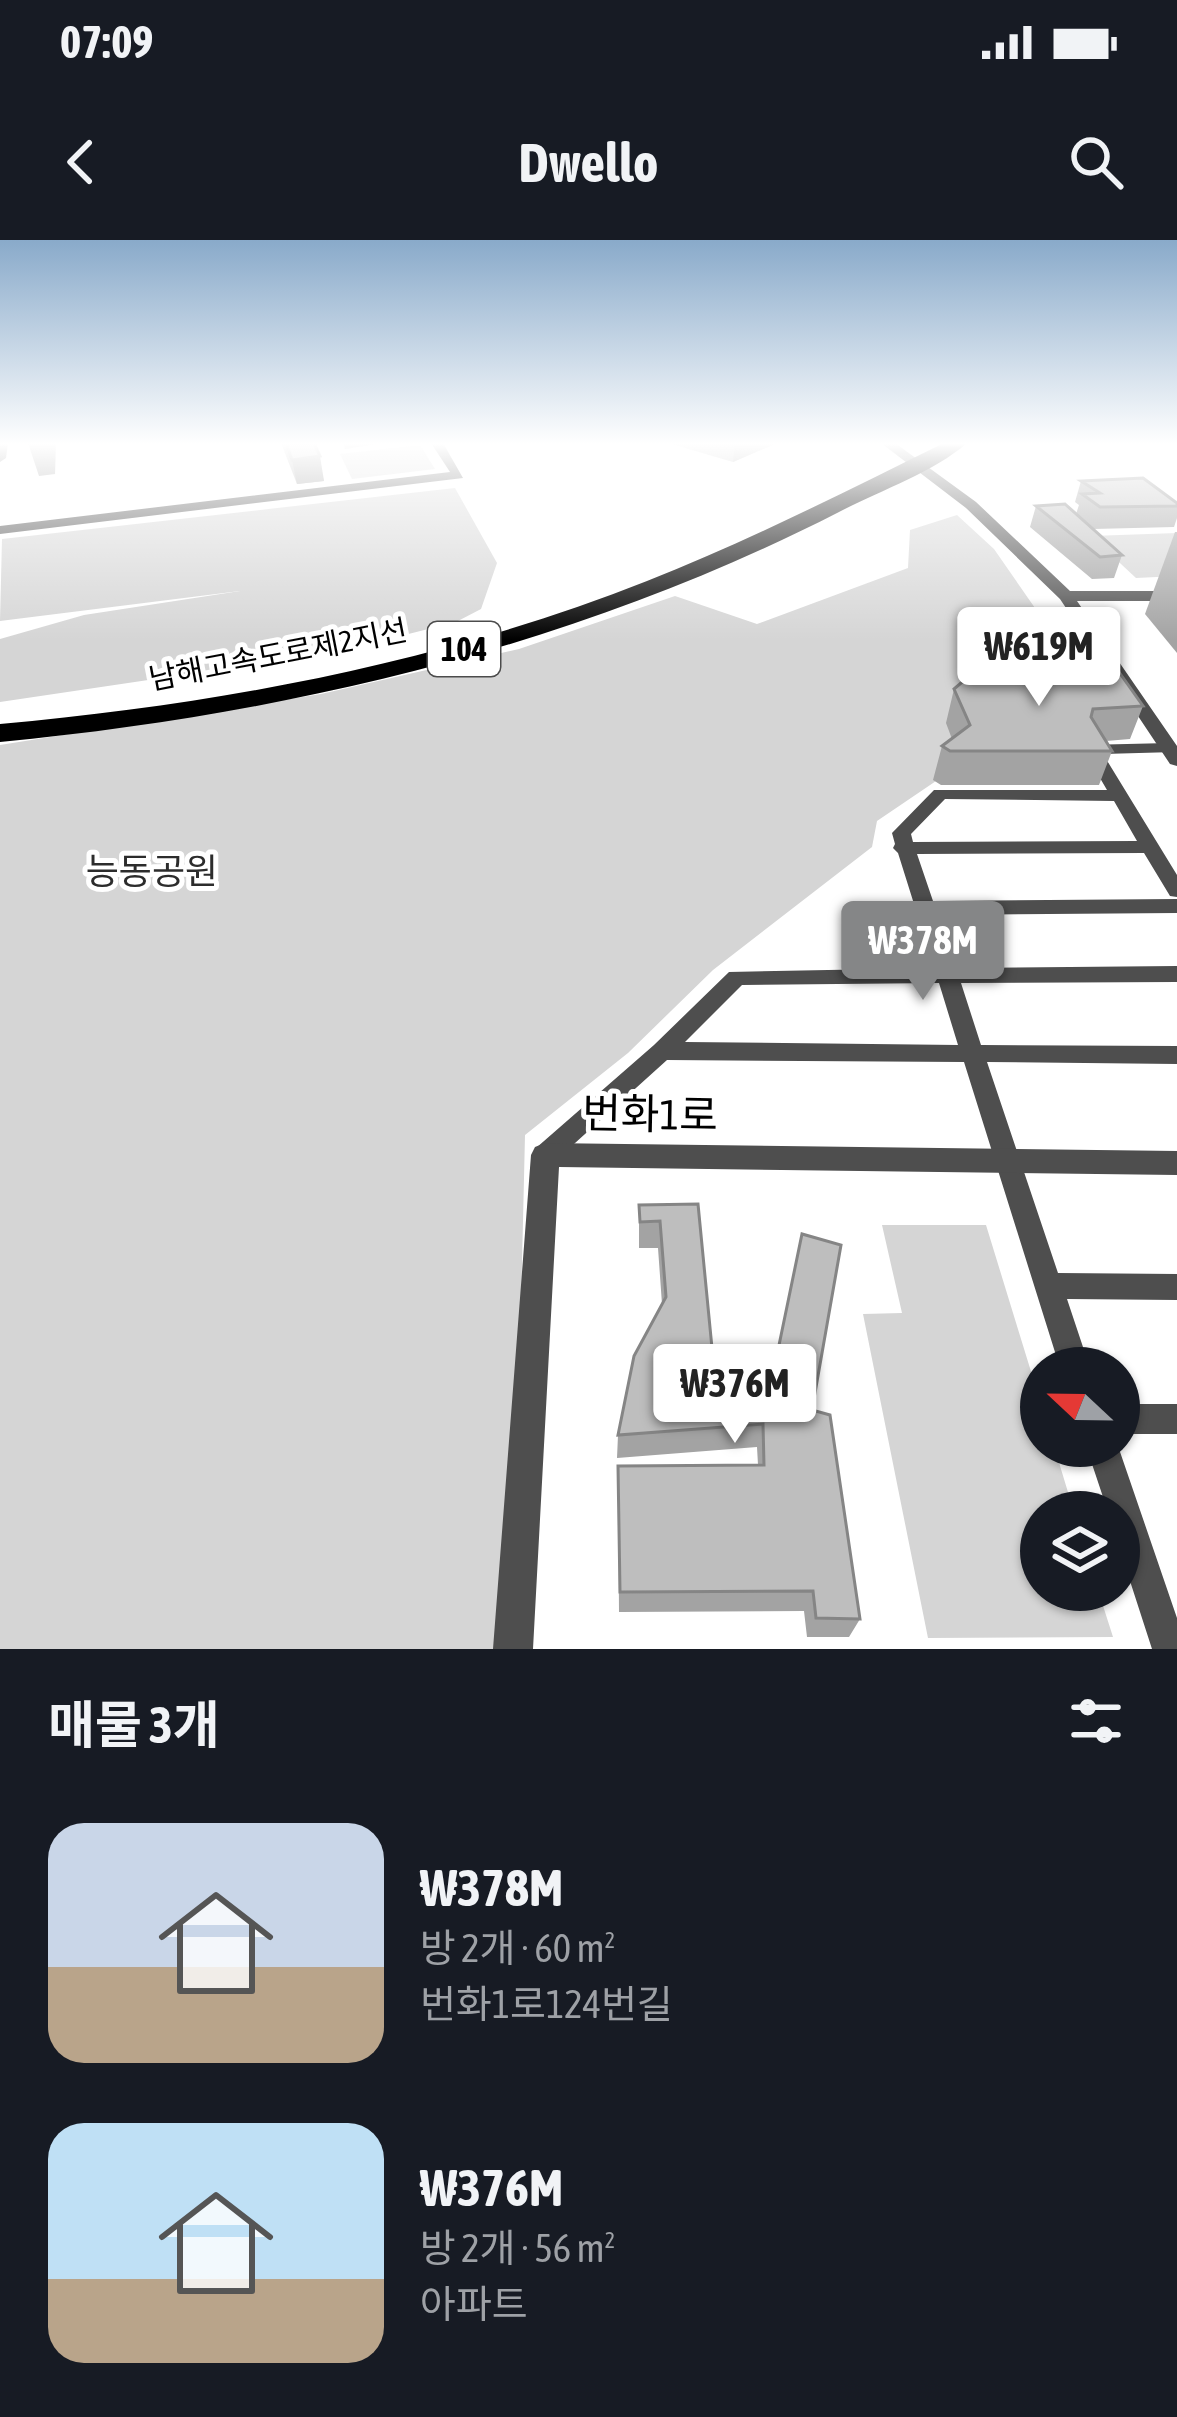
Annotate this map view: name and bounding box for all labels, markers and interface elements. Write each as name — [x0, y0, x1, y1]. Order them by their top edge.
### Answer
text: 07:09 — [60, 16, 154, 68]
icon: back — [48, 129, 114, 195]
icon: search — [1063, 129, 1129, 195]
text: Dwello — [519, 132, 658, 193]
pin: ₩619M — [955, 607, 1123, 709]
street label: 남해고속도로제2지선 — [146, 612, 410, 696]
road number: 104 — [428, 622, 500, 676]
text: ₩619M — [984, 624, 1094, 668]
park label: 능동공원 — [86, 850, 218, 892]
pin: ₩378M — [839, 901, 1007, 1003]
text: ₩378M — [868, 918, 978, 962]
street label: 번화1로 — [582, 1089, 718, 1139]
pin: ₩376M — [651, 1344, 819, 1446]
north arrow — [1020, 1347, 1140, 1467]
map controls — [1020, 1347, 1140, 1611]
text: ₩376M — [680, 1361, 790, 1405]
button: layers — [1020, 1491, 1140, 1611]
icon: filters — [1063, 1688, 1129, 1754]
text: 매물 3개 — [48, 1695, 220, 1754]
text: ₩378M — [420, 1858, 563, 1917]
icon: home — [144, 1871, 288, 2015]
text: 방 2개 · 60 m² — [420, 1926, 615, 1970]
text: 번화1로124번길 — [420, 1982, 673, 2026]
text: ₩376M — [420, 2158, 563, 2217]
icon: home — [144, 2171, 288, 2315]
text: 방 2개 · 56 m² — [420, 2226, 615, 2270]
text: 아파트 — [420, 2282, 528, 2326]

